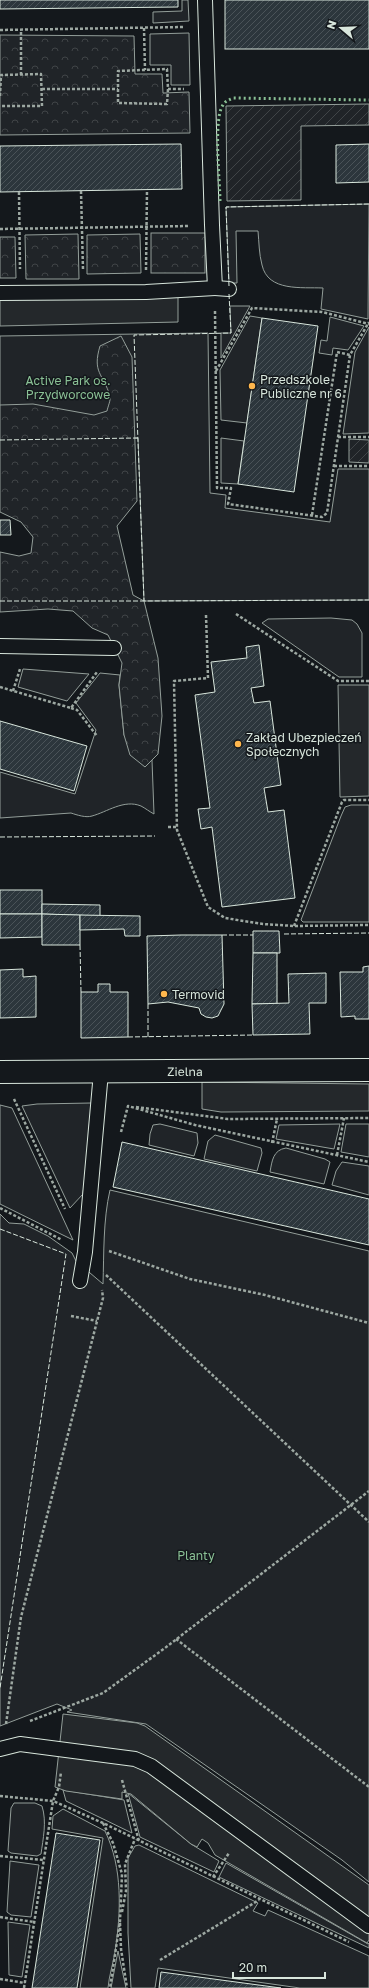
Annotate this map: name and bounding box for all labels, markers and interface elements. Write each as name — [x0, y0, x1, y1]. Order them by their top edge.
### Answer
north arrow — [321, 8, 361, 48]
text: N — [324, 19, 339, 31]
place label: Przedszkole Publiczne nr 6 — [260, 372, 342, 401]
park label: Active Park os. Przydworcowe — [25, 373, 111, 402]
marker: Przedszkole Publiczne nr 6 — [247, 381, 257, 391]
place label: Zakład Ubezpieczeń Społecznych — [246, 730, 362, 759]
marker: Zakład Ubezpieczeń Społecznych — [233, 739, 243, 749]
place label: Termovid — [172, 987, 225, 1002]
marker: Termovid — [159, 989, 169, 999]
street label: Zielna — [167, 1063, 203, 1079]
park label: Planty — [177, 1548, 215, 1563]
scale bar — [233, 1954, 325, 1980]
text: 20 m — [239, 1960, 267, 1975]

